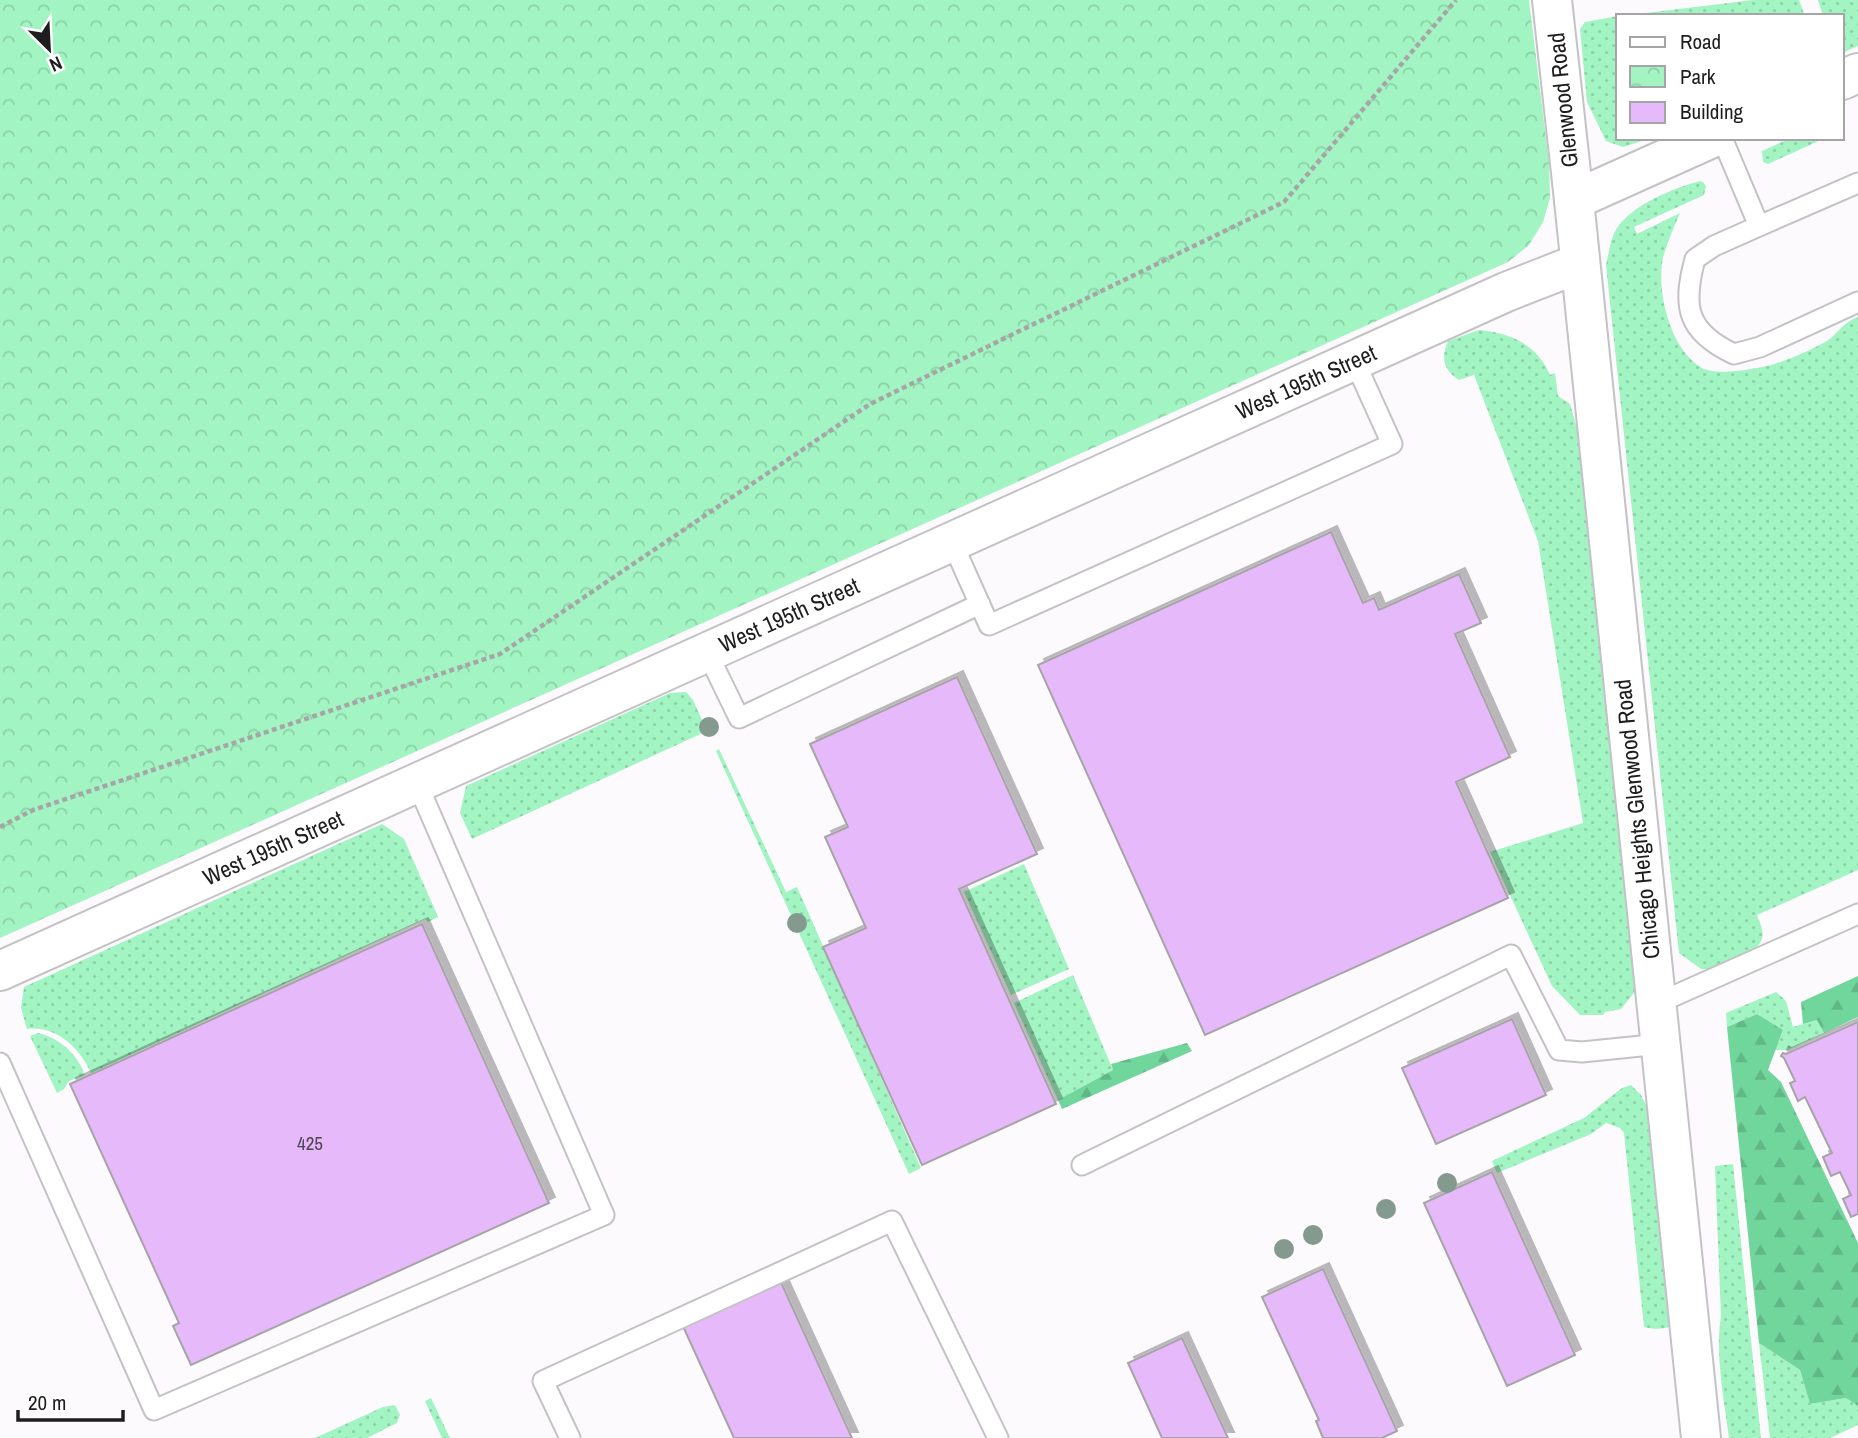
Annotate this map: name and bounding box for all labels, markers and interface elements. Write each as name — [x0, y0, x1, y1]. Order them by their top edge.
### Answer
north arrow — [14, 14, 84, 84]
legend — [1616, 14, 1844, 140]
text: Road — [1680, 27, 1721, 56]
street label: Glenwood Road — [1540, 31, 1585, 169]
text: N — [45, 50, 66, 79]
text: Park — [1680, 62, 1716, 91]
text: Building — [1680, 97, 1744, 126]
street label: West 195th Street — [1231, 337, 1381, 426]
street label: West 195th Street — [714, 570, 864, 659]
street label: Chicago Heights Glenwood Road — [1606, 678, 1667, 960]
street label: West 195th Street — [198, 803, 348, 892]
house number: 425 — [297, 1130, 323, 1156]
scale bar — [18, 1378, 122, 1422]
text: 20 m — [28, 1388, 66, 1417]

